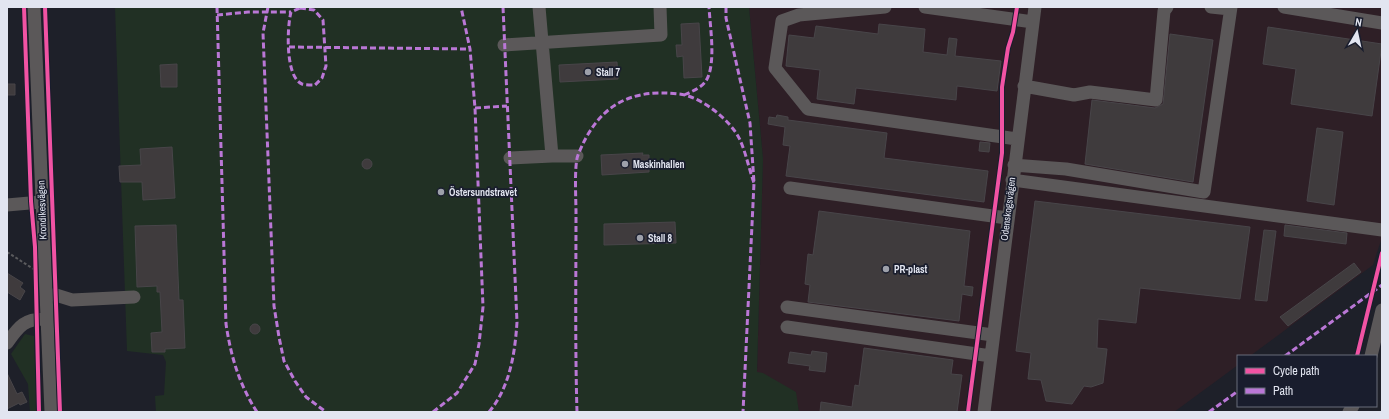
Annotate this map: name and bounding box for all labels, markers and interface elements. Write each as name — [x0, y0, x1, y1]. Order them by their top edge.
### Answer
north arrow — [1337, 12, 1377, 52]
text: N — [1354, 15, 1363, 30]
place label: Stall 7 — [596, 66, 621, 79]
marker: Stall 7 — [583, 67, 593, 77]
place label: Maskinhallen — [633, 158, 685, 171]
marker: Maskinhallen — [620, 159, 630, 169]
street label: Odenskogsvägen — [998, 177, 1018, 241]
street label: Krondikesvägen — [34, 180, 50, 240]
place label: Östersundstravet — [449, 185, 517, 199]
marker: Östersundstravet — [436, 187, 446, 197]
place label: Stall 8 — [648, 232, 673, 245]
marker: Stall 8 — [635, 233, 645, 243]
place label: PR-plast — [894, 263, 928, 276]
marker: PR-plast — [881, 264, 891, 274]
legend — [1237, 355, 1377, 407]
text: Cycle path — [1273, 363, 1320, 379]
text: Path — [1273, 383, 1293, 399]

